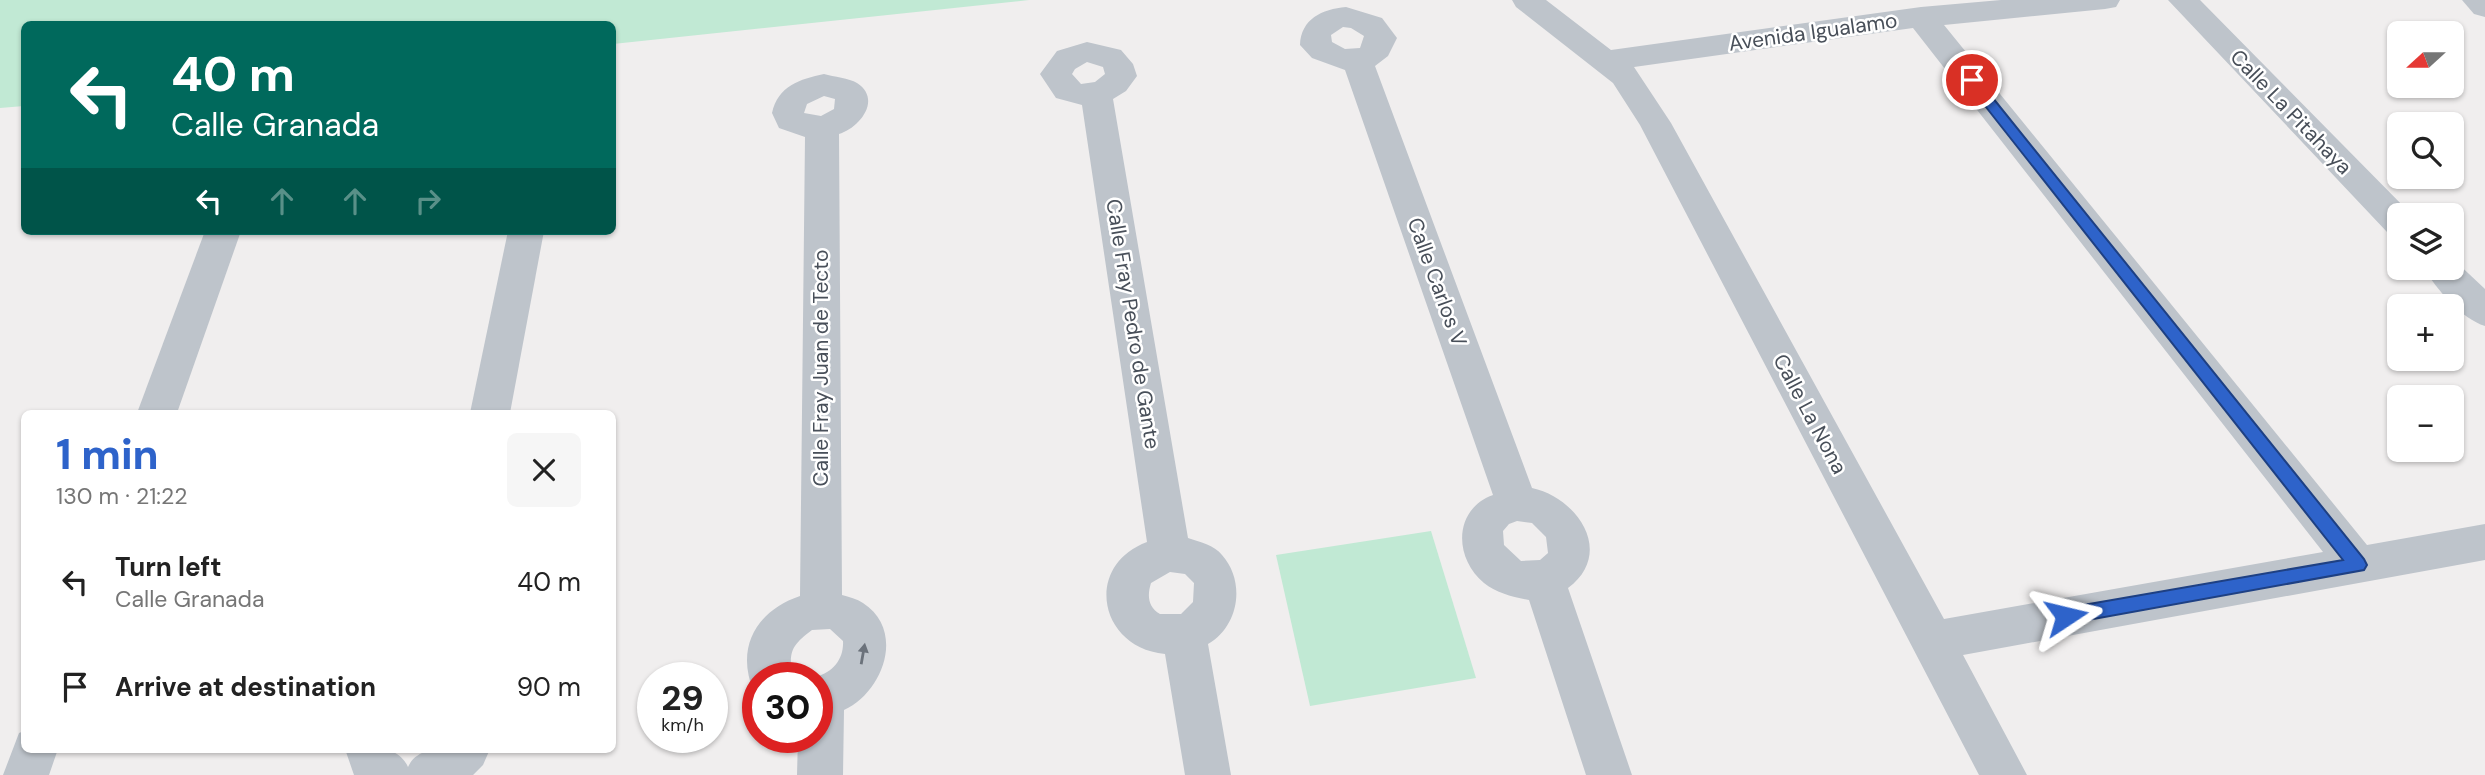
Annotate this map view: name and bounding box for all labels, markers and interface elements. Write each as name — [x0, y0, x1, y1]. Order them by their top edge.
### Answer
street label: Avenida Igualamo — [1727, 6, 1899, 58]
north arrow — [2387, 21, 2464, 98]
map controls — [2387, 21, 2464, 462]
text: 40 m — [171, 42, 295, 106]
street label: Calle La Pitahaya — [2224, 43, 2358, 181]
icon: left — [56, 49, 147, 140]
pin — [1942, 50, 2002, 110]
icon: arrive — [1953, 61, 1991, 99]
text: Calle Granada — [171, 104, 379, 146]
button: search — [2387, 112, 2464, 189]
icon: left — [190, 182, 228, 220]
icon: ahead — [263, 182, 301, 220]
icon: ahead — [336, 182, 374, 220]
icon: right — [409, 182, 447, 220]
street label: Calle Fray Pedro de Gante — [1099, 197, 1167, 451]
button: layers — [2387, 203, 2464, 280]
street label: Calle Carlos V — [1401, 214, 1473, 350]
street label: Calle Fray Juan de Tecto — [807, 250, 835, 486]
button: + — [2387, 294, 2464, 371]
street label: Calle La Nona — [1767, 349, 1853, 479]
button: − — [2387, 385, 2464, 462]
text: 1 min — [56, 427, 159, 482]
button: close — [507, 433, 581, 507]
text: 130 m · 21:22 — [56, 481, 187, 511]
text: Turn left — [115, 550, 222, 584]
icon: left — [56, 563, 94, 601]
text: 40 m — [517, 565, 581, 599]
position arrow — [2029, 579, 2103, 653]
text: Calle Granada — [115, 584, 265, 614]
one-way arrow — [858, 643, 869, 665]
speed limit sign: 30 — [742, 662, 833, 753]
icon: arrive — [56, 668, 94, 706]
text: Arrive at destination — [115, 670, 376, 704]
text: 90 m — [517, 670, 581, 704]
text: 29 — [661, 675, 704, 721]
text: km/h — [661, 713, 704, 737]

